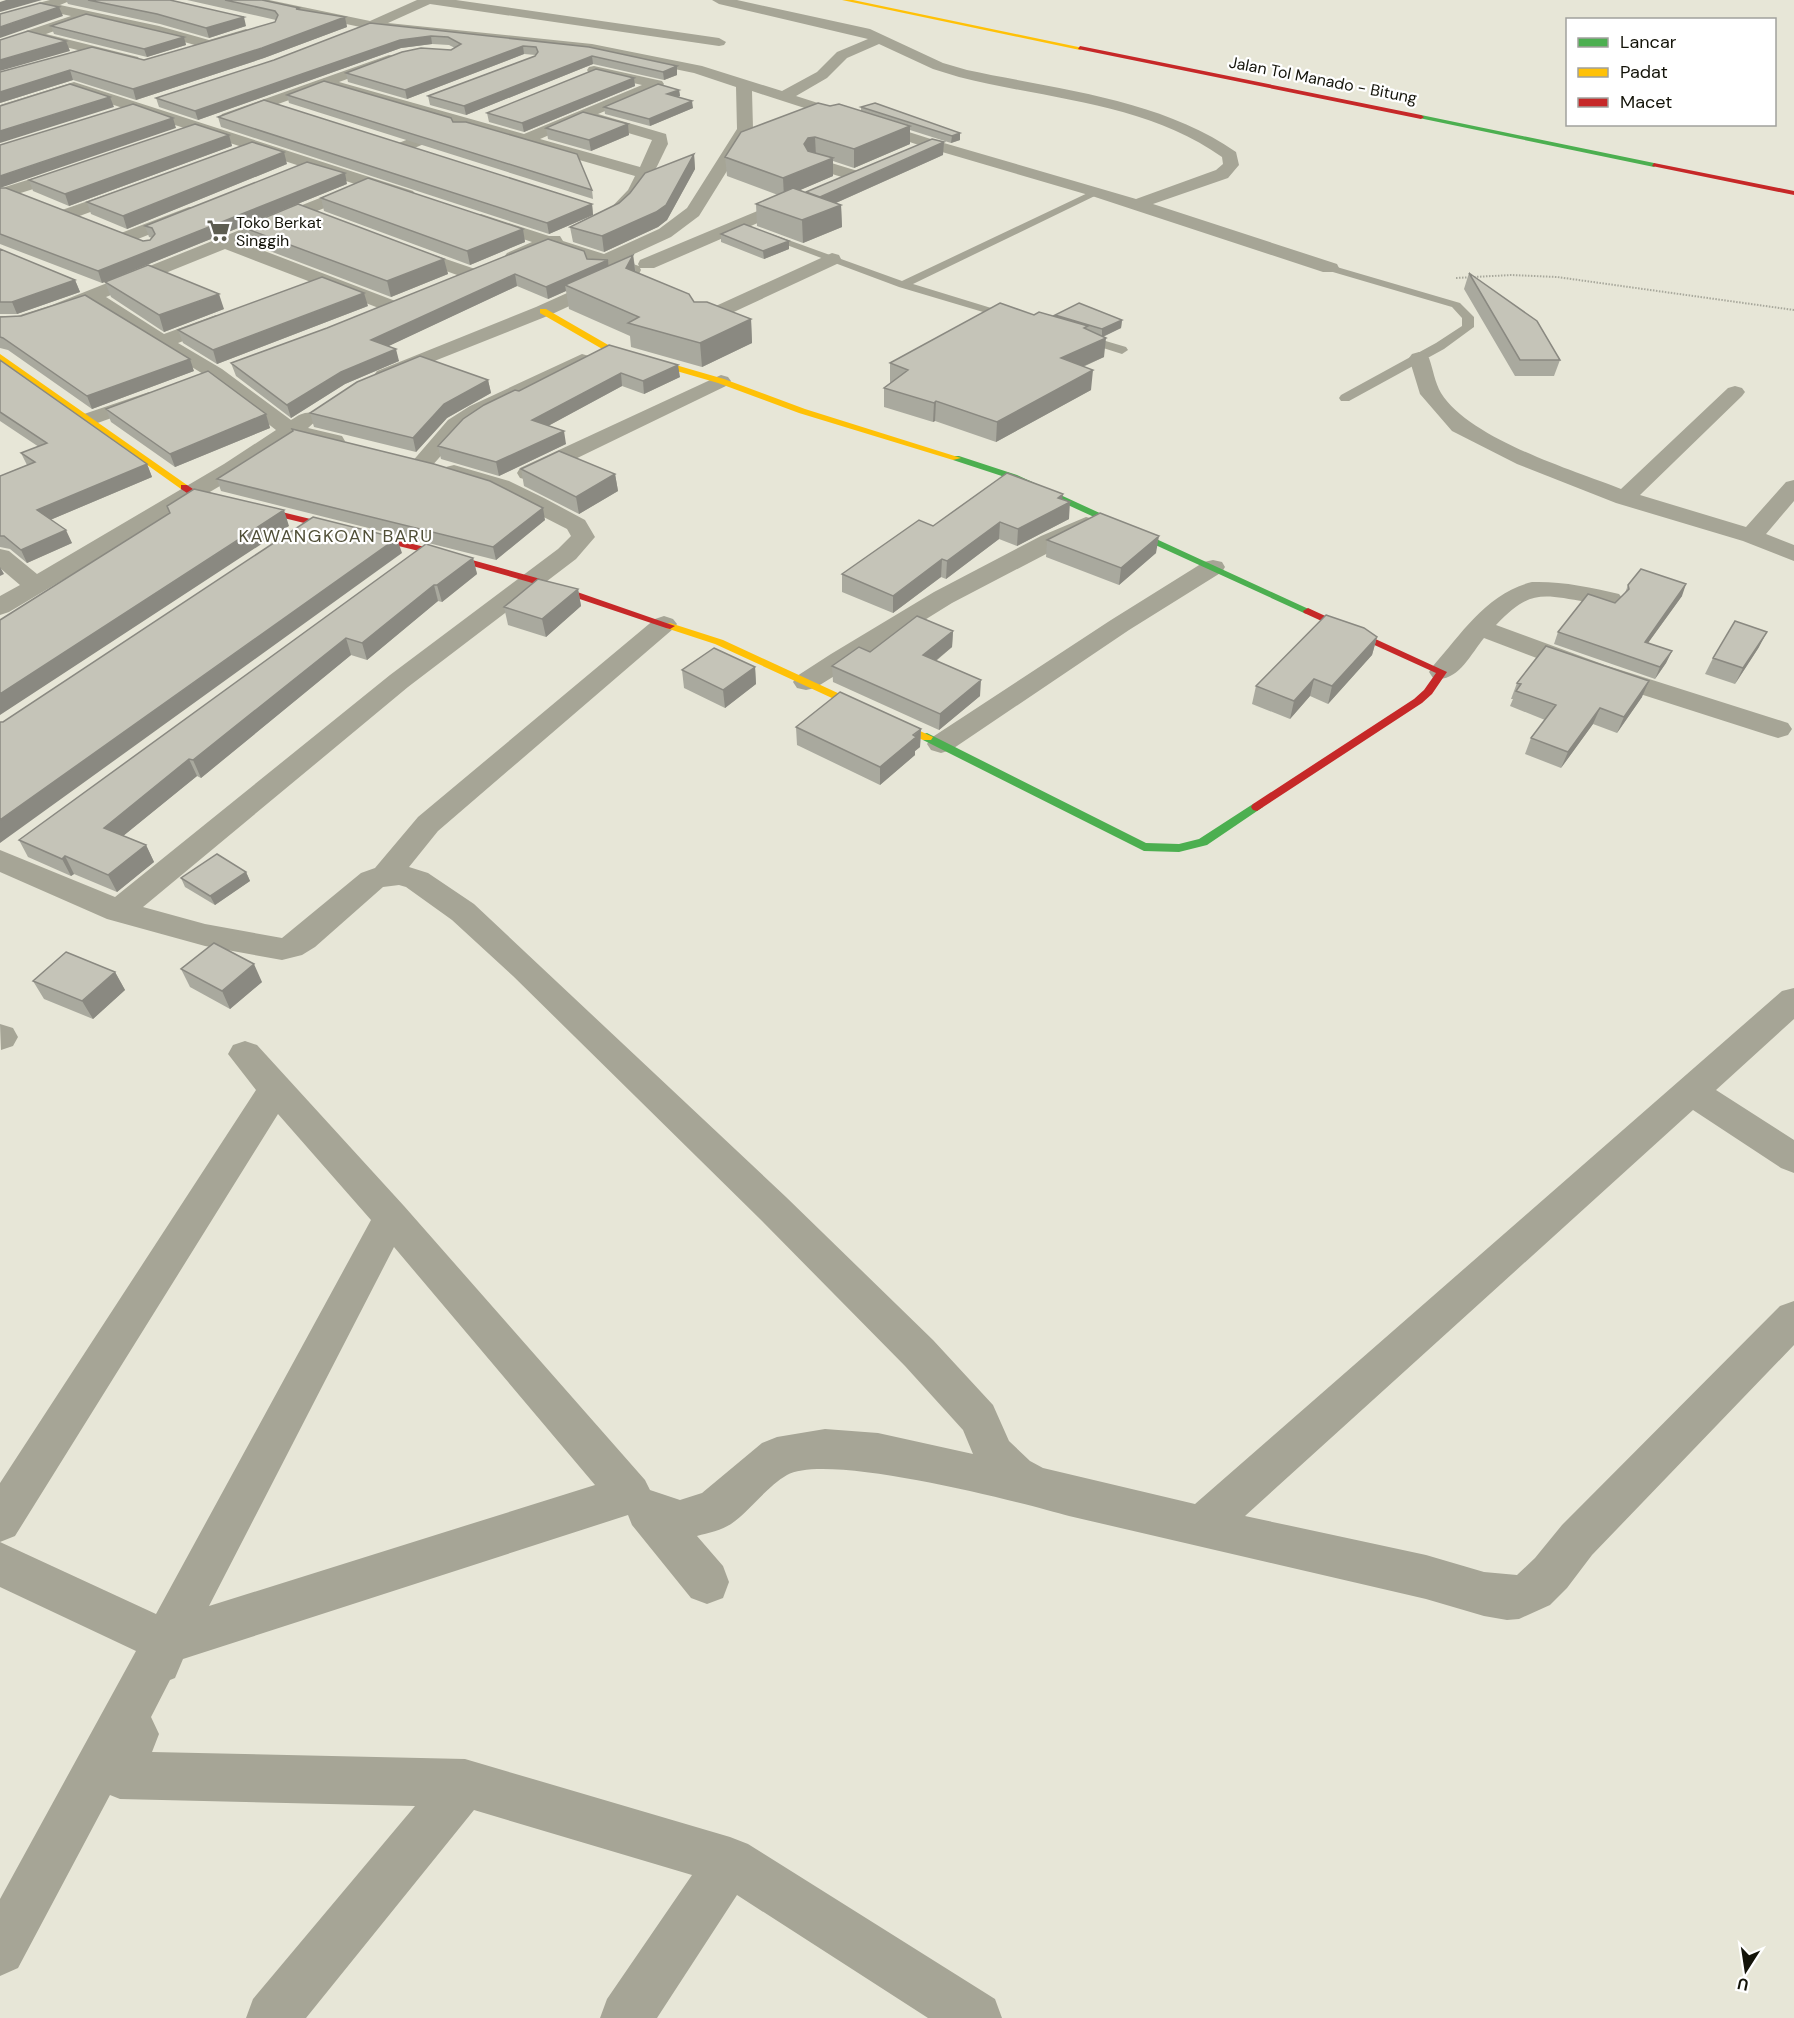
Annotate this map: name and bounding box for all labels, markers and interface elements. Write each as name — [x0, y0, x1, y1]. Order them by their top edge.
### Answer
legend — [1566, 18, 1776, 126]
text: Lancar — [1620, 30, 1677, 54]
street label: Jalan Tol Manado - Bitung — [1227, 51, 1419, 109]
text: Padat — [1620, 60, 1668, 84]
text: Macet — [1620, 90, 1672, 114]
place label: Toko Berkat Singgih — [236, 212, 322, 251]
supermarket icon: Toko Berkat Singgih — [205, 218, 231, 244]
district label: KAWANGKOAN BARU — [239, 524, 433, 548]
north arrow — [1716, 1940, 1776, 2000]
text: U — [1735, 1973, 1751, 1996]

